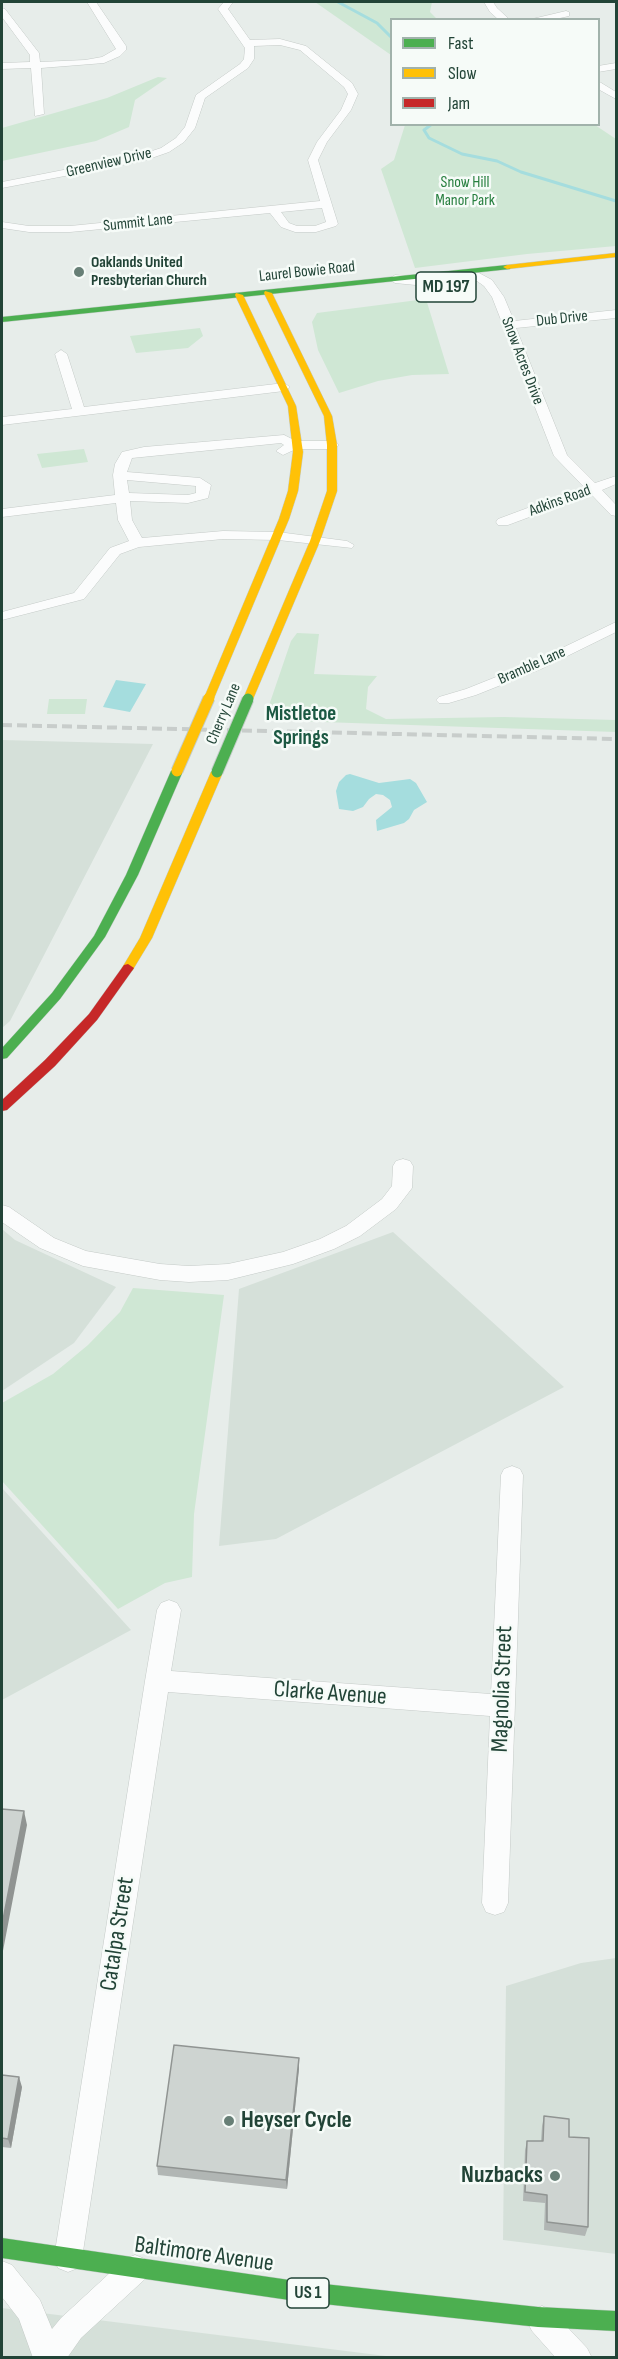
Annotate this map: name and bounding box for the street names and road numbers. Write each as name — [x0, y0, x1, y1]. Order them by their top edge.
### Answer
street label: Greenview Drive — [64, 144, 154, 182]
street label: Summit Lane — [102, 210, 174, 236]
street label: Laurel Bowie Road — [258, 257, 356, 287]
road number: MD 197 — [416, 272, 476, 302]
street label: Dub Drive — [535, 307, 589, 331]
street label: Snow Acres Drive — [497, 315, 547, 407]
street label: Adkins Road — [527, 481, 593, 521]
street label: Bramble Lane — [495, 643, 569, 689]
street label: Cherry Lane — [203, 681, 245, 747]
street label: Magnolia Street — [486, 1625, 520, 1753]
street label: Clarke Avenue — [273, 1676, 387, 1712]
street label: Catalpa Street — [95, 1875, 141, 1993]
street label: Baltimore Avenue — [133, 2231, 275, 2279]
road number: US 1 — [287, 2278, 329, 2308]

